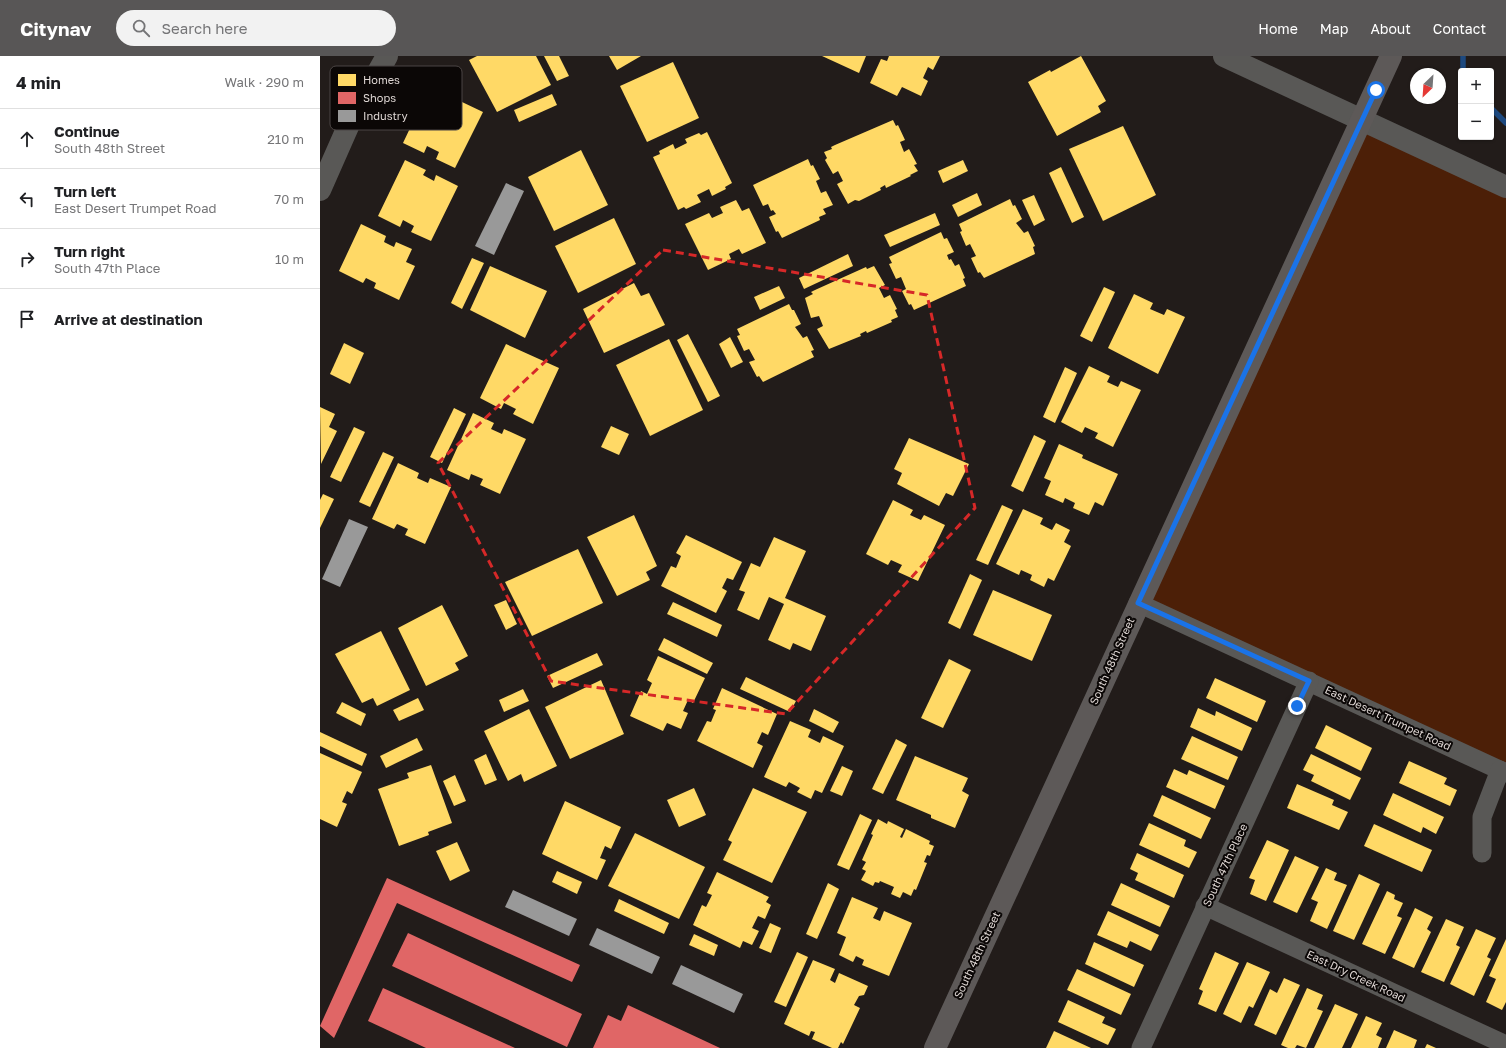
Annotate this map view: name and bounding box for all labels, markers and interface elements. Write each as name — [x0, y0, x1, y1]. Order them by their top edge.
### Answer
search box — [116, 10, 396, 46]
text: Citynav — [20, 17, 92, 40]
icon: search — [130, 17, 152, 39]
text: Search here — [162, 19, 247, 37]
text: Home — [1258, 20, 1298, 37]
text: Map — [1320, 20, 1348, 37]
text: About — [1370, 20, 1411, 37]
text: Contact — [1433, 20, 1486, 37]
legend — [330, 66, 462, 130]
north arrow — [1410, 68, 1446, 104]
map controls — [1458, 68, 1494, 140]
button: + — [1458, 68, 1494, 104]
text: 4 min — [16, 72, 61, 93]
text: Homes — [363, 73, 400, 86]
text: Walk · 290 m — [225, 74, 304, 90]
route start — [1367, 81, 1385, 99]
text: Shops — [363, 91, 396, 104]
button: − — [1458, 104, 1494, 140]
text: Industry — [363, 109, 408, 122]
text: Continue — [54, 122, 120, 140]
icon: ahead — [16, 128, 38, 150]
text: 210 m — [267, 131, 304, 147]
text: South 48th Street — [54, 140, 165, 156]
text: Turn left — [54, 182, 116, 200]
icon: left — [16, 188, 38, 210]
text: 70 m — [274, 191, 304, 207]
text: East Desert Trumpet Road — [54, 200, 217, 216]
text: Turn right — [54, 242, 125, 260]
icon: right — [16, 248, 38, 270]
text: 10 m — [275, 251, 304, 267]
text: South 47th Place — [54, 260, 160, 276]
icon: arrive — [16, 308, 38, 330]
text: Arrive at destination — [54, 310, 203, 328]
street label: South 48th Street — [1086, 615, 1137, 706]
street label: East Desert Trumpet Road — [1323, 683, 1453, 752]
route end — [1288, 697, 1306, 715]
street label: South 47th Place — [1200, 821, 1249, 908]
street label: South 48th Street — [951, 909, 1002, 1000]
street label: East Dry Creek Road — [1305, 947, 1408, 1004]

